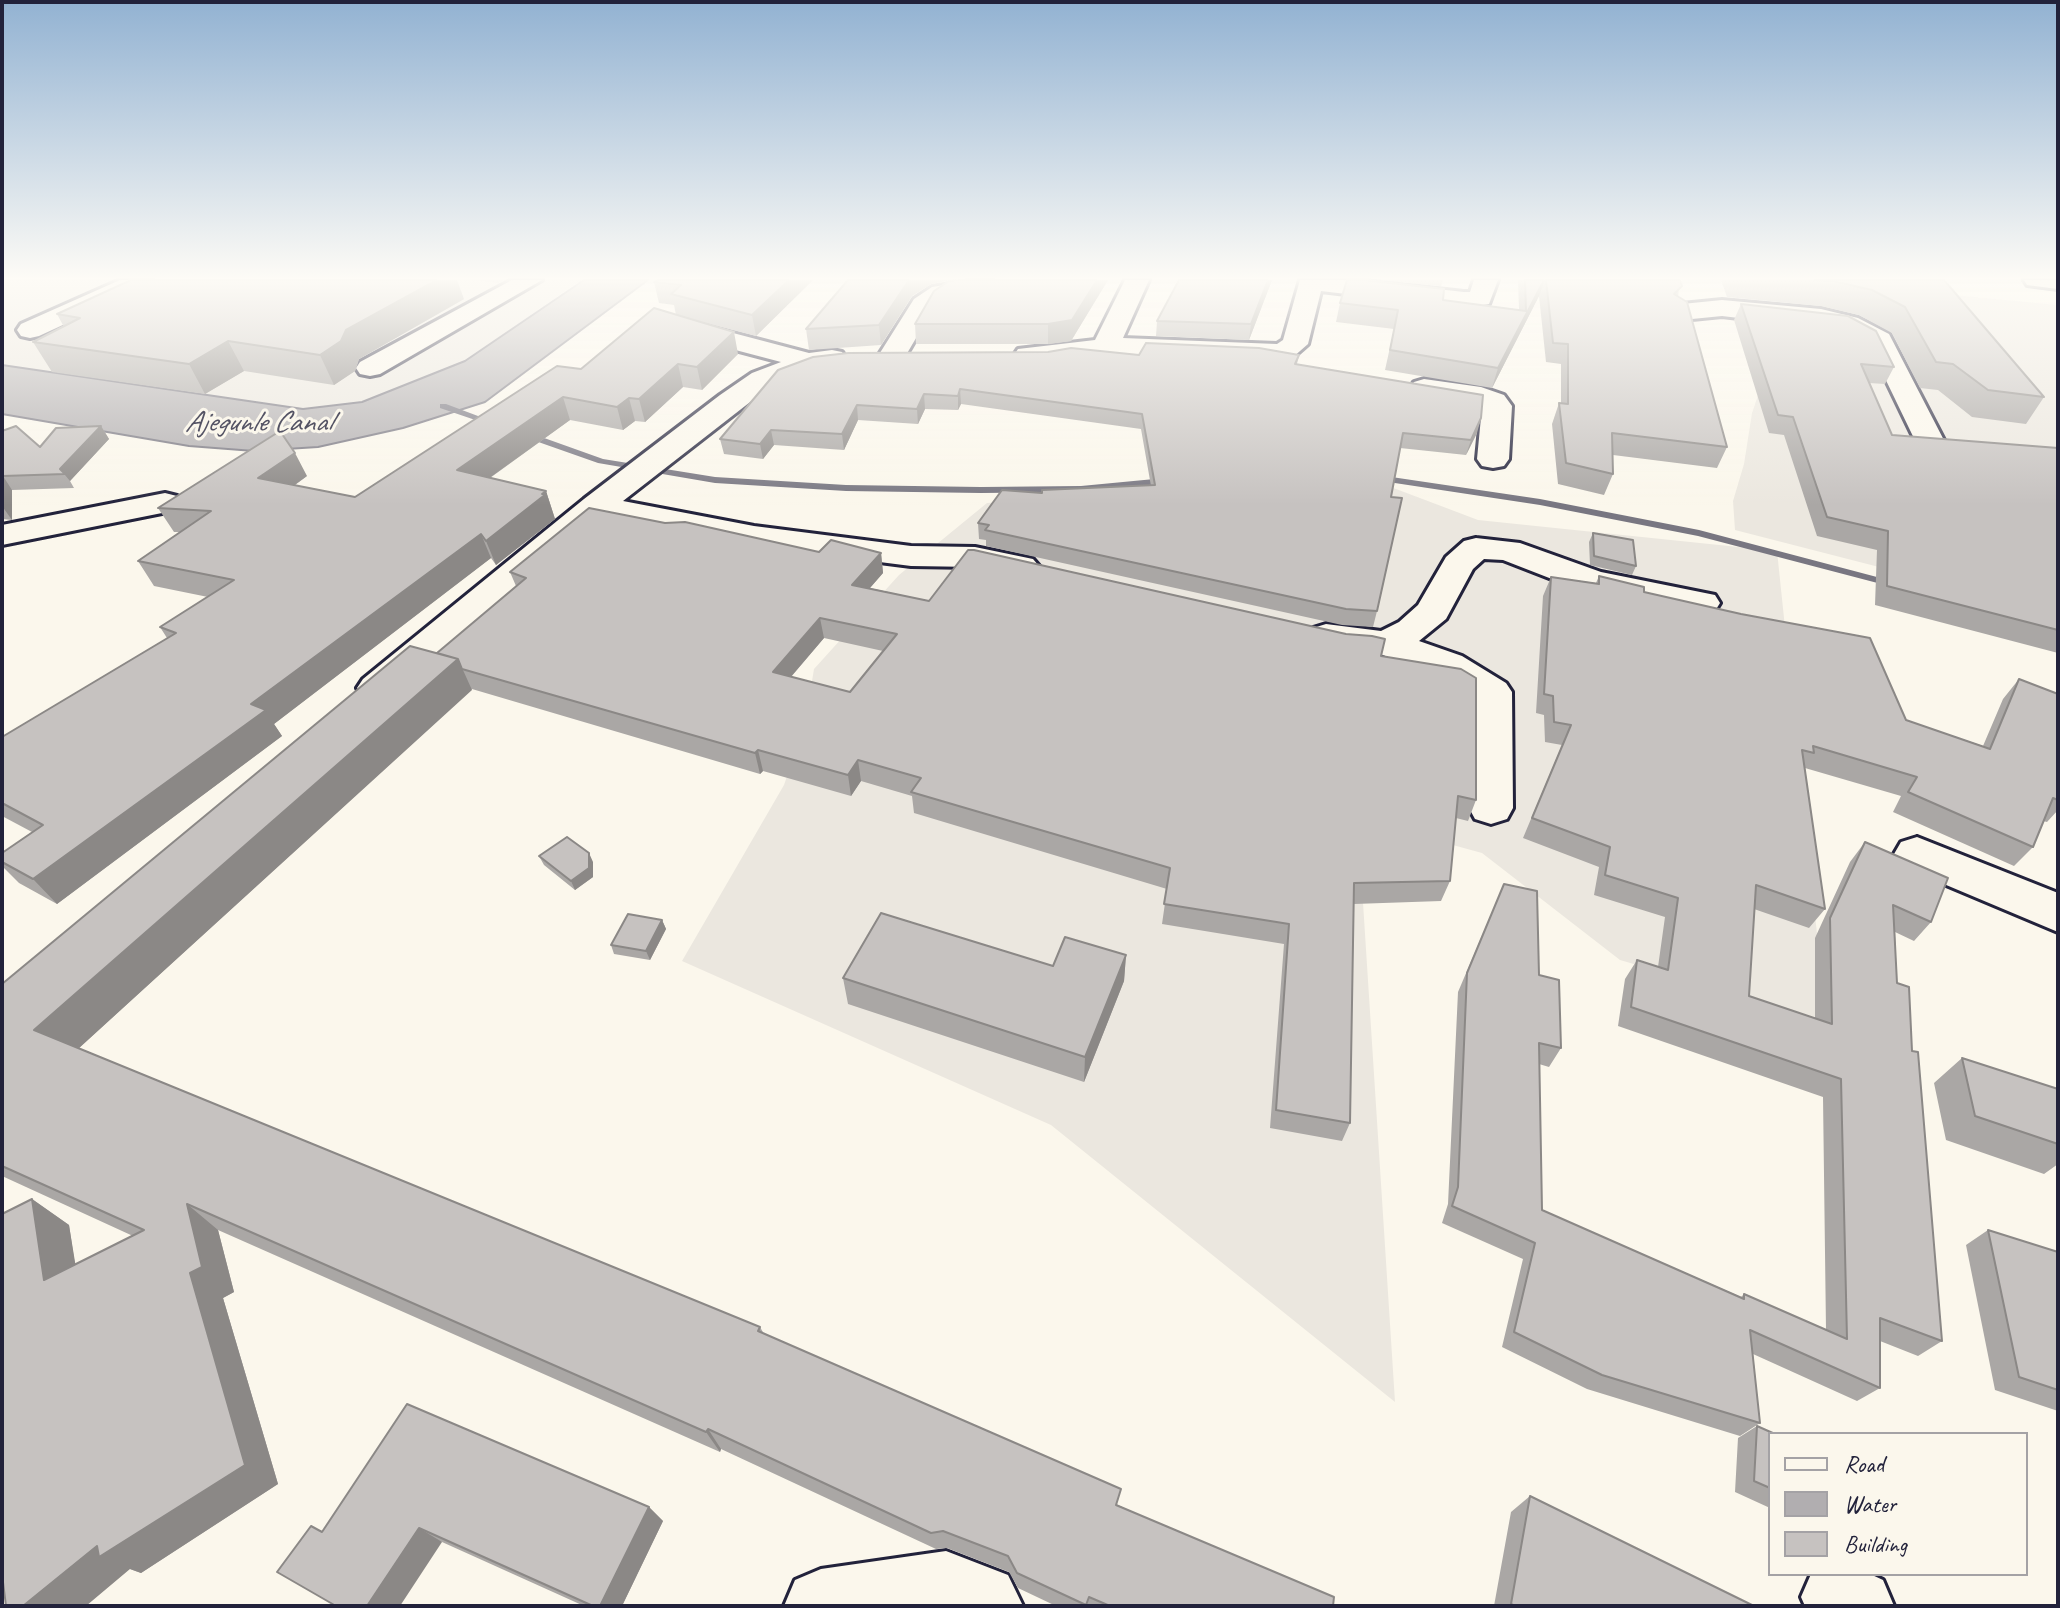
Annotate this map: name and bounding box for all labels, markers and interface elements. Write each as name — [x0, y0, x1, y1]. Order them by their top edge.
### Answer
water label: Ajegunle Canal — [185, 405, 331, 441]
legend — [1768, 1432, 2028, 1576]
text: Road — [1844, 1449, 1884, 1479]
text: Water — [1844, 1489, 1896, 1519]
text: Building — [1844, 1529, 1907, 1559]

